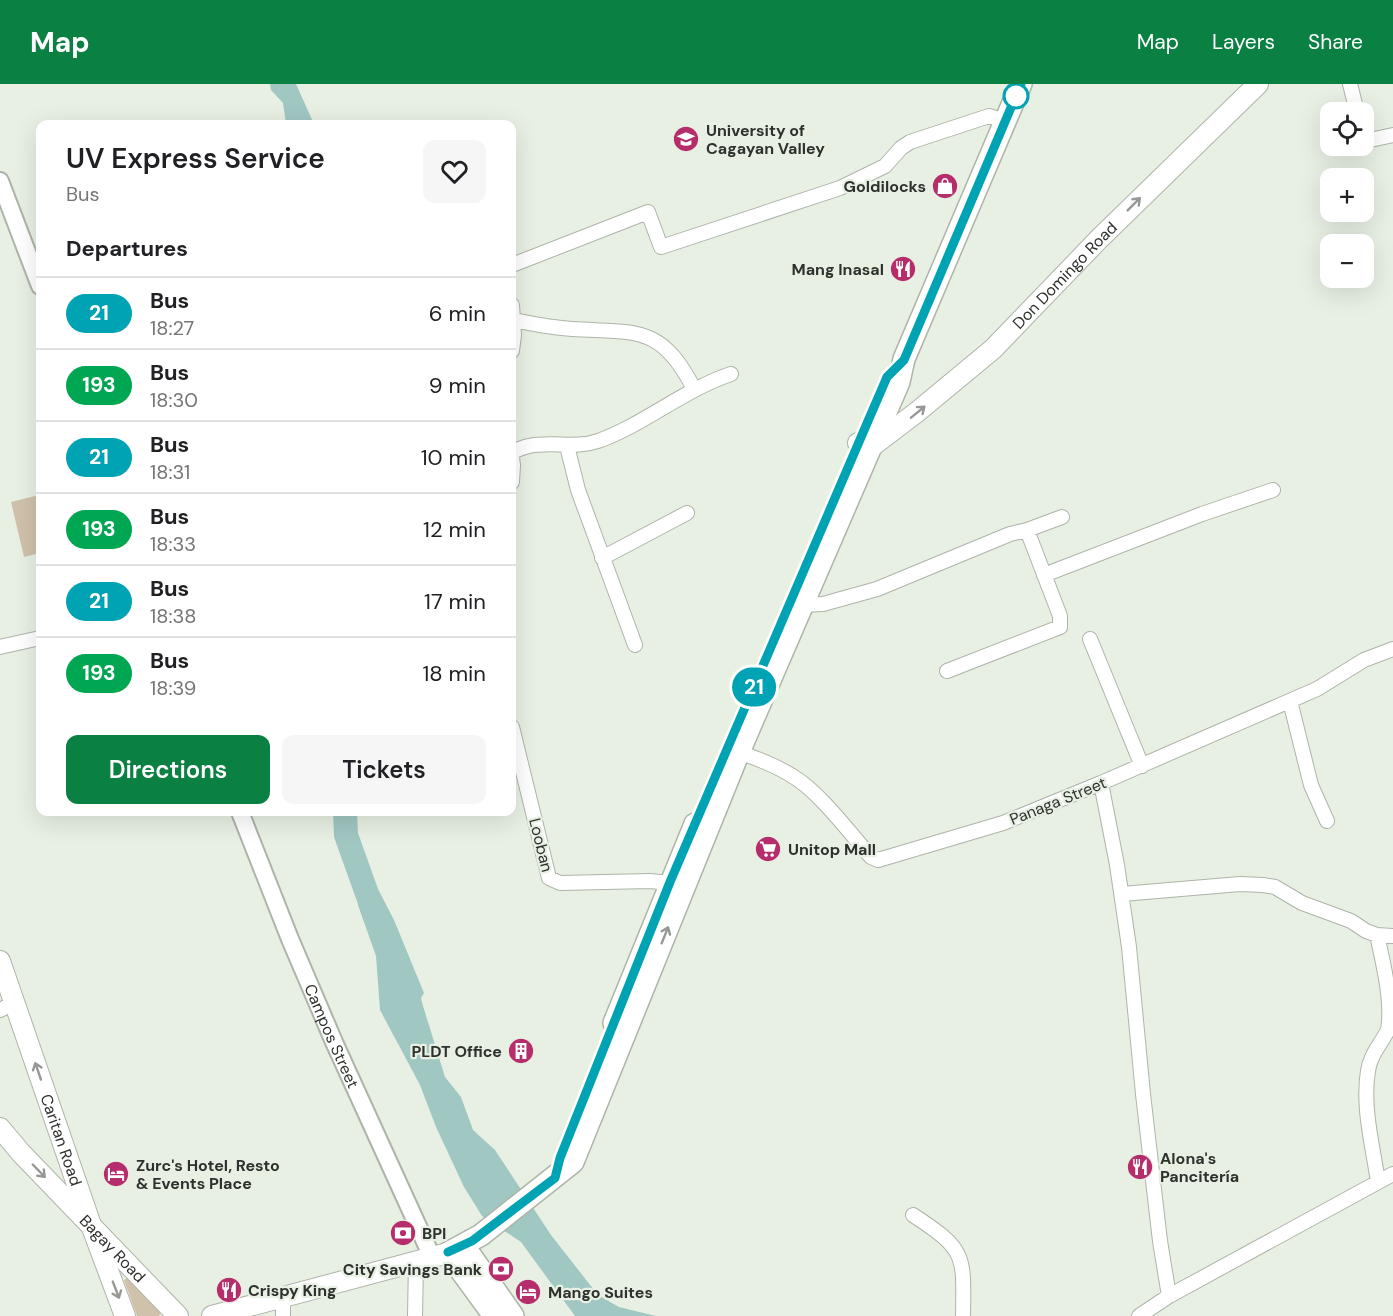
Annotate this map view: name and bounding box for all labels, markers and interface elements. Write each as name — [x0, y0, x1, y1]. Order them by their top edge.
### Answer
text: Map — [30, 24, 90, 61]
text: Map — [1137, 28, 1179, 56]
text: Layers — [1212, 28, 1275, 56]
text: Share — [1308, 28, 1363, 56]
unlabelled marker — [1003, 83, 1029, 109]
map controls — [1320, 102, 1374, 288]
button: locate — [1320, 102, 1374, 156]
place label: University of Cagayan Valley — [706, 120, 825, 159]
school or university icon: University of Cagayan Valley — [671, 124, 701, 154]
text: UV Express Service — [66, 140, 325, 177]
button: heart — [423, 140, 486, 203]
button: + — [1320, 168, 1374, 222]
shop icon: Goldilocks — [930, 171, 960, 201]
place label: Goldilocks — [844, 176, 926, 197]
text: Bus — [66, 181, 100, 207]
one-way arrow — [1127, 197, 1141, 212]
street label: Don Domingo Road — [1008, 217, 1121, 333]
text: Departures — [66, 234, 188, 263]
button: − — [1320, 234, 1374, 288]
restaurant icon: Mang Inasal — [888, 254, 918, 284]
place label: Mang Inasal — [792, 259, 884, 280]
text: Bus — [150, 286, 189, 315]
text: 21 — [89, 299, 109, 327]
text: 6 min — [429, 299, 486, 328]
text: 18:27 — [150, 315, 194, 341]
text: Bus — [150, 358, 189, 387]
text: 193 — [82, 371, 116, 399]
text: 9 min — [429, 371, 486, 400]
text: 18:30 — [150, 387, 198, 413]
one-way arrow — [909, 405, 925, 418]
text: Bus — [150, 430, 189, 459]
text: 21 — [89, 443, 109, 471]
text: 10 min — [421, 443, 486, 472]
text: 18:31 — [150, 459, 190, 485]
text: Bus — [150, 502, 189, 531]
text: 193 — [82, 515, 116, 543]
text: 12 min — [423, 515, 486, 544]
text: 18:33 — [150, 531, 196, 557]
text: Bus — [150, 574, 189, 603]
text: 21 — [89, 587, 109, 615]
text: 17 min — [424, 587, 486, 616]
text: 18:38 — [150, 603, 196, 629]
text: Bus — [150, 646, 189, 675]
text: 193 — [82, 659, 116, 687]
text: 18 min — [422, 659, 486, 688]
line badge: 21 — [727, 668, 781, 706]
text: 21 — [744, 673, 764, 701]
text: 18:39 — [150, 675, 196, 701]
button: Directions — [66, 735, 270, 804]
button: Tickets — [282, 735, 486, 804]
street label: Panaga Street — [1006, 772, 1110, 830]
street label: Looban — [524, 816, 558, 874]
supermarket icon: Unitop Mall — [753, 834, 783, 864]
place label: Unitop Mall — [788, 839, 876, 860]
one-way arrow — [660, 927, 671, 945]
street label: Campos Street — [300, 981, 364, 1091]
building icon: PLDT Office — [506, 1036, 536, 1066]
place label: PLDT Office — [411, 1041, 502, 1062]
one-way arrow — [31, 1062, 42, 1081]
street label: Caritan Road — [36, 1091, 87, 1188]
place label: Alona's Pancitería — [1160, 1148, 1239, 1187]
restaurant icon: Alona's Pancitería — [1125, 1152, 1155, 1182]
place label: Zurc's Hotel, Resto & Events Place — [136, 1155, 280, 1194]
hotel icon: Zurc's Hotel, Resto & Events Place — [101, 1159, 131, 1189]
one-way arrow — [32, 1164, 46, 1179]
street label: Bagay Road — [75, 1210, 150, 1287]
bank icon: BPI — [388, 1218, 418, 1248]
place label: BPI — [422, 1223, 446, 1244]
bank icon: City Savings Bank — [486, 1254, 516, 1284]
place label: City Savings Bank — [343, 1259, 483, 1280]
restaurant icon: Crispy King — [214, 1275, 244, 1305]
hotel icon: Mango Suites — [513, 1277, 543, 1307]
one-way arrow — [111, 1280, 122, 1299]
place label: Crispy King — [248, 1280, 337, 1301]
place label: Mango Suites — [548, 1282, 653, 1303]

